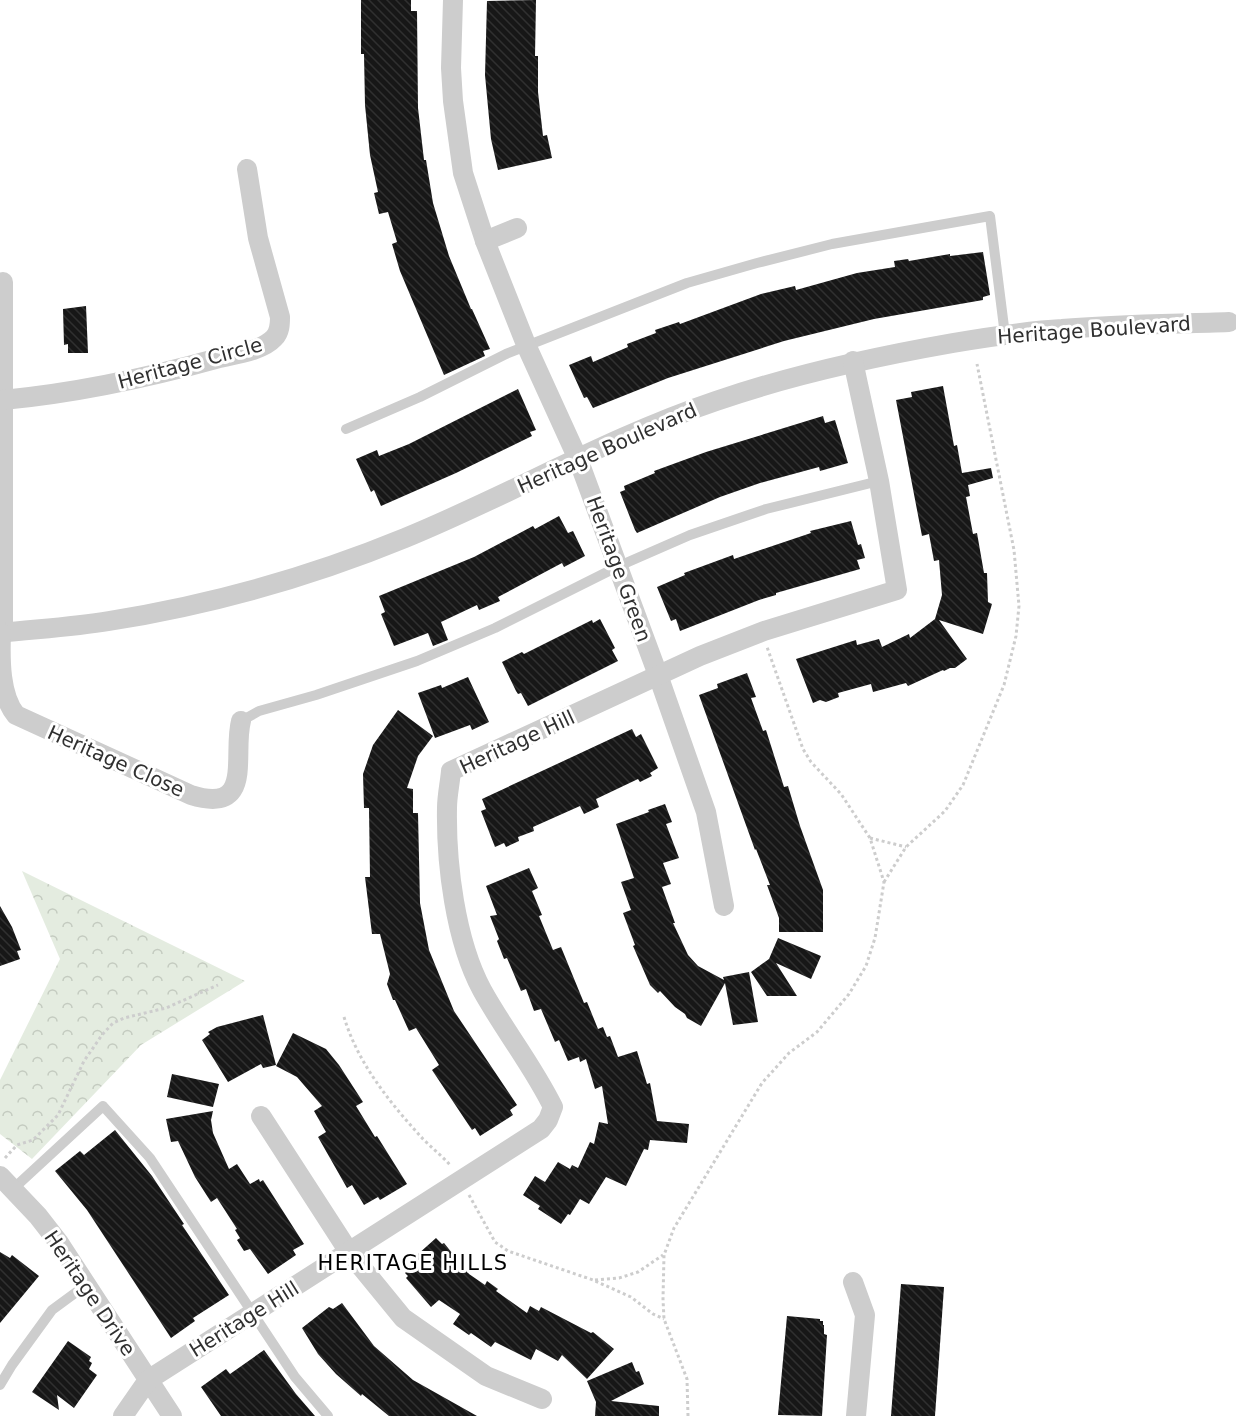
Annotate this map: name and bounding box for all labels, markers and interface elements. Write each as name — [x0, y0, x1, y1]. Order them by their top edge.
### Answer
street label: Heritage Boulevard — [997, 311, 1191, 349]
street label: Heritage Circle — [115, 332, 265, 394]
street label: Heritage Boulevard — [514, 398, 700, 498]
street label: Heritage Green — [582, 493, 656, 645]
street label: Heritage Hill — [456, 705, 578, 779]
street label: Heritage Close — [44, 720, 188, 802]
street label: Heritage Drive — [39, 1226, 141, 1360]
district label: HERITAGE HILLS — [318, 1251, 508, 1275]
street label: Heritage Hill — [185, 1276, 303, 1362]

